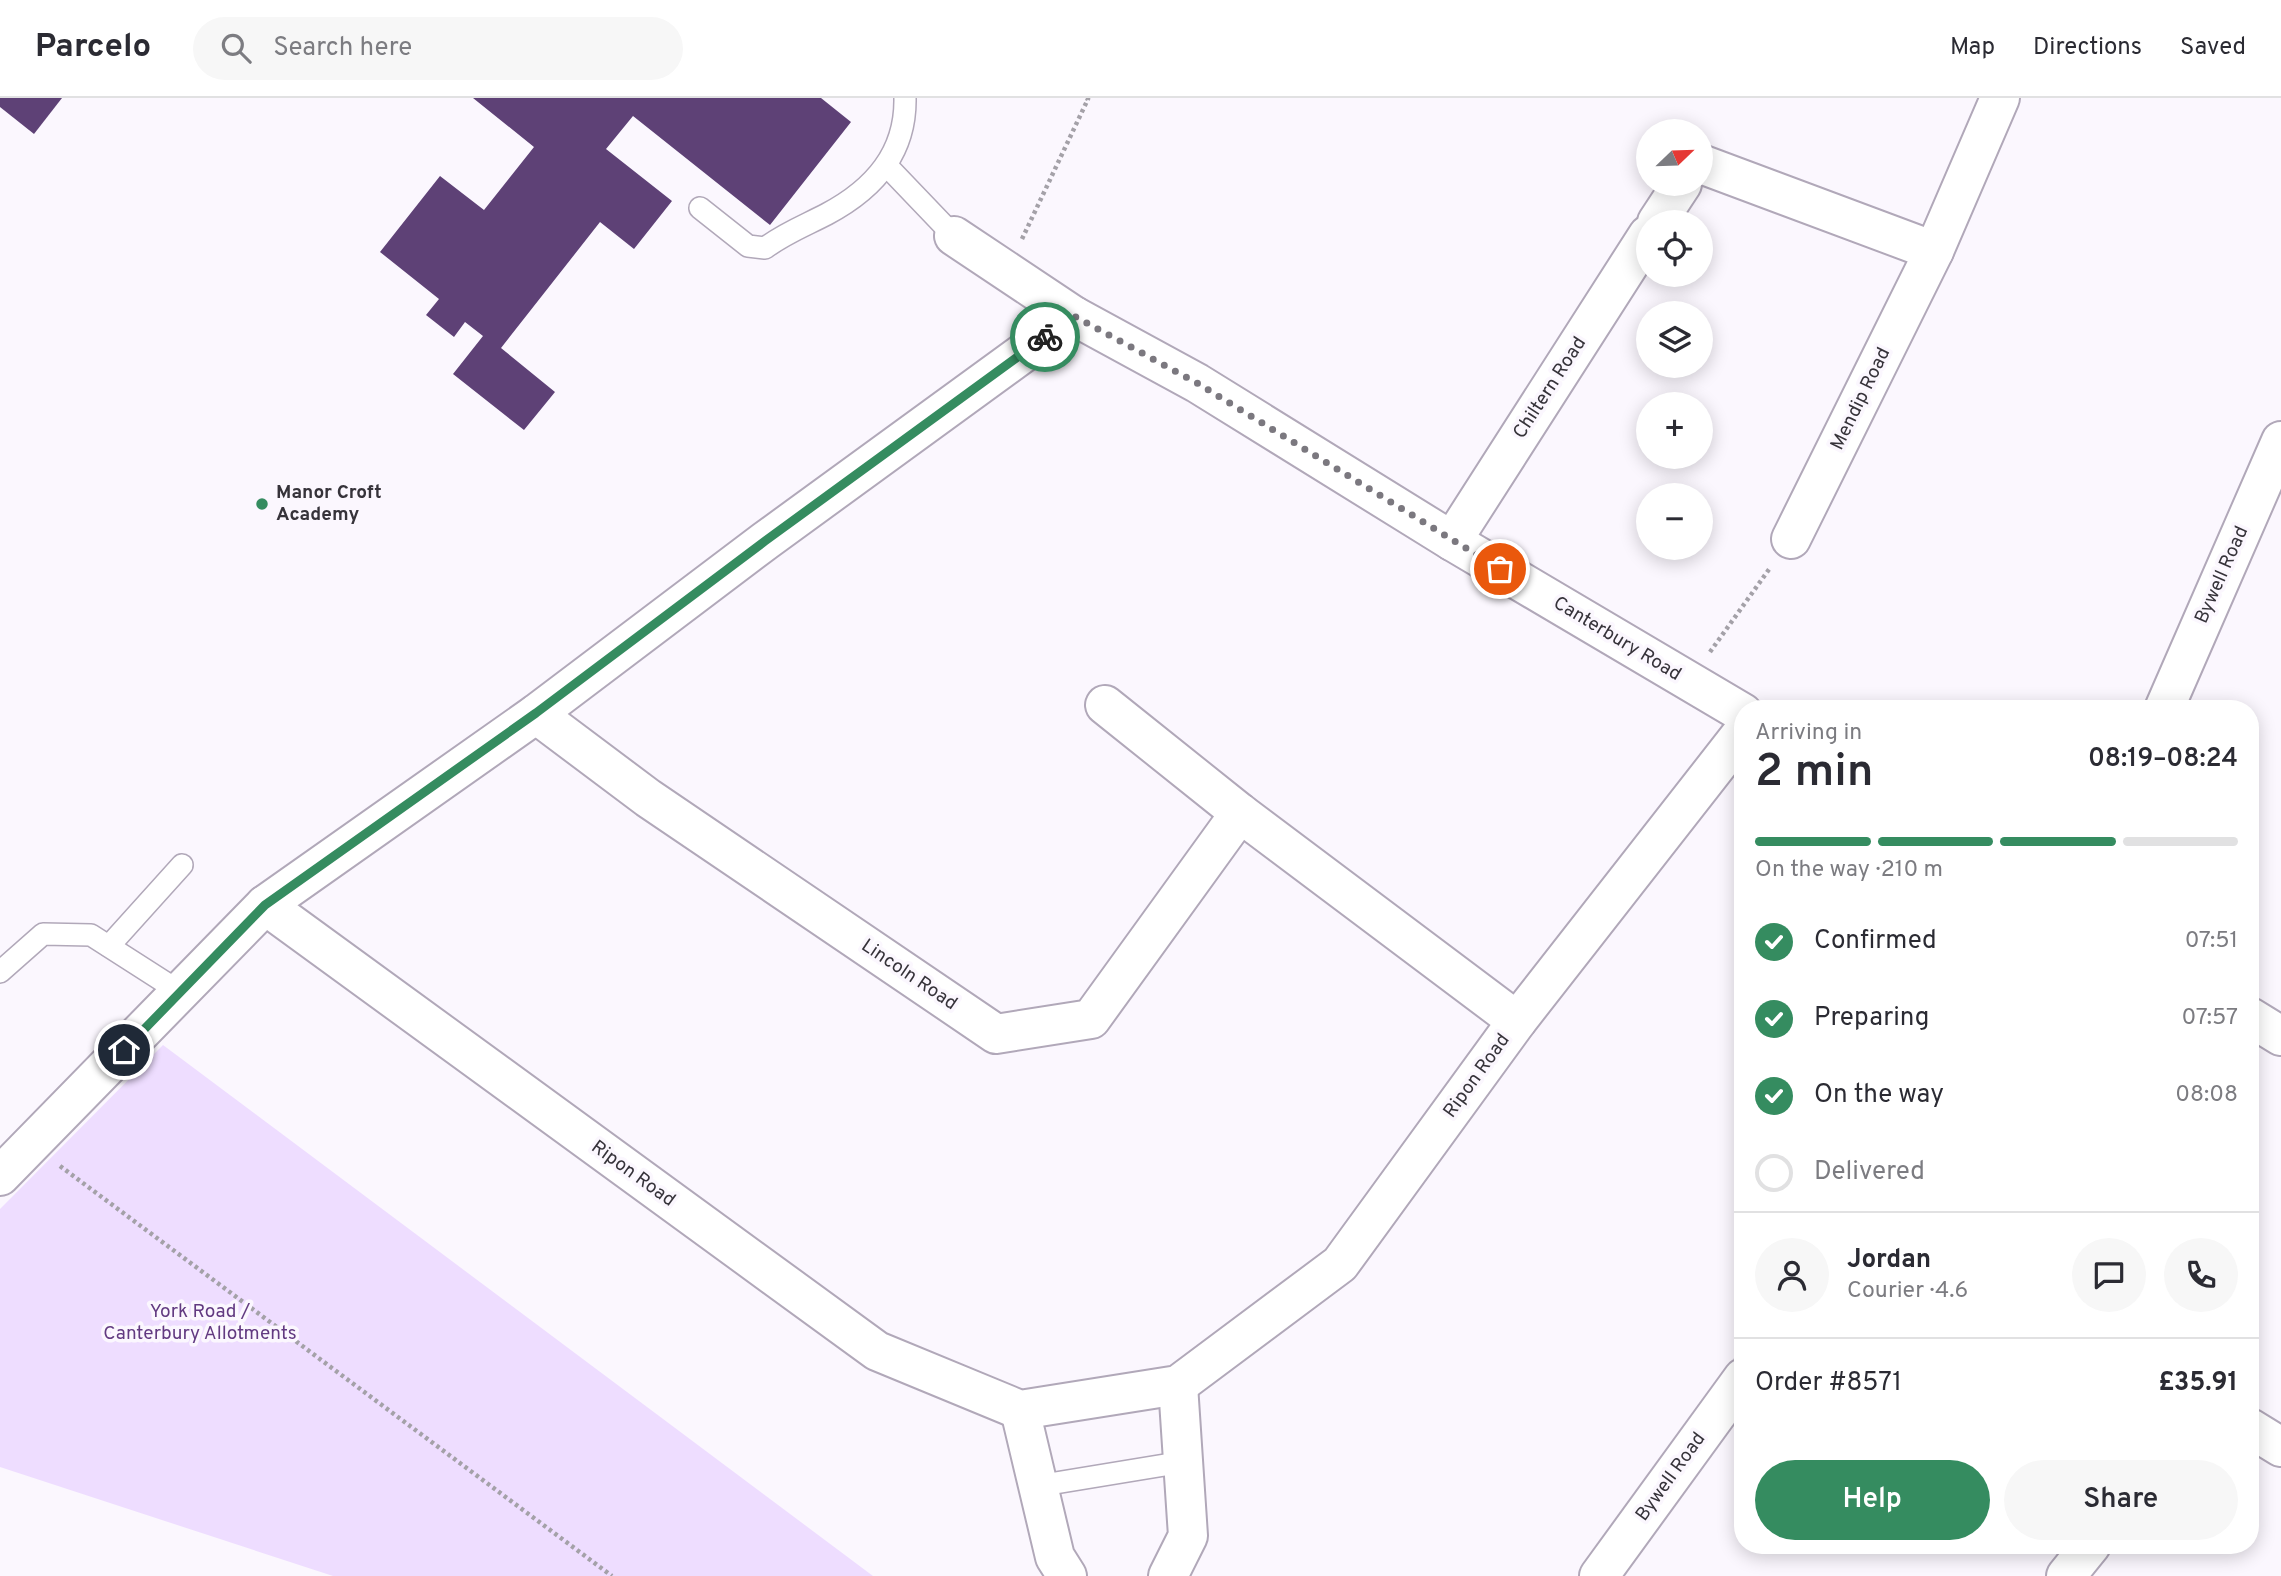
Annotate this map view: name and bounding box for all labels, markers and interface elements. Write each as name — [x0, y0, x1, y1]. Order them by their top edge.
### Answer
search box — [193, 17, 683, 80]
text: Parcelo — [35, 27, 151, 69]
icon: search — [217, 29, 255, 67]
text: Search here — [273, 32, 412, 65]
text: Map — [1950, 33, 1995, 63]
text: Directions — [2033, 33, 2142, 63]
text: Saved — [2180, 33, 2246, 63]
north arrow — [1636, 119, 1713, 196]
map controls — [1636, 119, 1713, 560]
button: locate — [1636, 210, 1713, 287]
button: layers — [1636, 301, 1713, 378]
courier — [1010, 302, 1080, 372]
icon: bike — [1026, 318, 1064, 356]
street label: Chiltern Road — [1508, 333, 1592, 443]
street label: Mendip Road — [1826, 344, 1896, 454]
button: + — [1636, 392, 1713, 469]
place label: Manor Croft Academy — [276, 481, 382, 527]
button: − — [1636, 483, 1713, 560]
marker: Manor Croft Academy — [254, 496, 270, 512]
street label: Bywell Road — [2190, 523, 2254, 627]
pin — [1470, 539, 1530, 599]
icon: bag — [1481, 550, 1519, 588]
street label: Canterbury Road — [1549, 591, 1685, 687]
text: Arriving in — [1755, 719, 1862, 748]
text: 08:19–08:24 — [2088, 743, 2238, 776]
text: 2 min — [1755, 744, 1874, 803]
text: On the way · 210 m — [1755, 856, 1943, 885]
icon: check — [1755, 923, 1793, 961]
text: Confirmed — [1814, 925, 1937, 958]
text: 07:51 — [2185, 927, 2238, 956]
street label: Lincoln Road — [856, 934, 962, 1016]
icon: check — [1755, 1000, 1793, 1038]
text: Preparing — [1814, 1002, 1929, 1035]
text: 07:57 — [2182, 1004, 2238, 1033]
pin — [94, 1020, 154, 1080]
street label: Ripon Road — [1438, 1029, 1516, 1123]
icon: home — [105, 1031, 143, 1069]
icon: check — [1755, 1077, 1793, 1115]
text: On the way — [1814, 1079, 1944, 1112]
text: 08:08 — [2175, 1081, 2238, 1110]
street label: Ripon Road — [586, 1135, 680, 1213]
text: Delivered — [1814, 1156, 1925, 1189]
button: person — [1755, 1238, 1829, 1312]
button: chat — [2072, 1238, 2146, 1312]
button: phone — [2164, 1238, 2238, 1312]
text: Jordan — [1847, 1244, 1931, 1277]
text: Courier · 4.6 — [1847, 1277, 1968, 1306]
park label: York Road / Canterbury Allotments — [103, 1300, 297, 1346]
text: Order #8571 — [1755, 1367, 1902, 1400]
text: £35.91 — [2158, 1367, 2238, 1400]
street label: Bywell Road — [1631, 1428, 1711, 1526]
button: Help — [1755, 1460, 1990, 1540]
button: Share — [2004, 1460, 2238, 1540]

